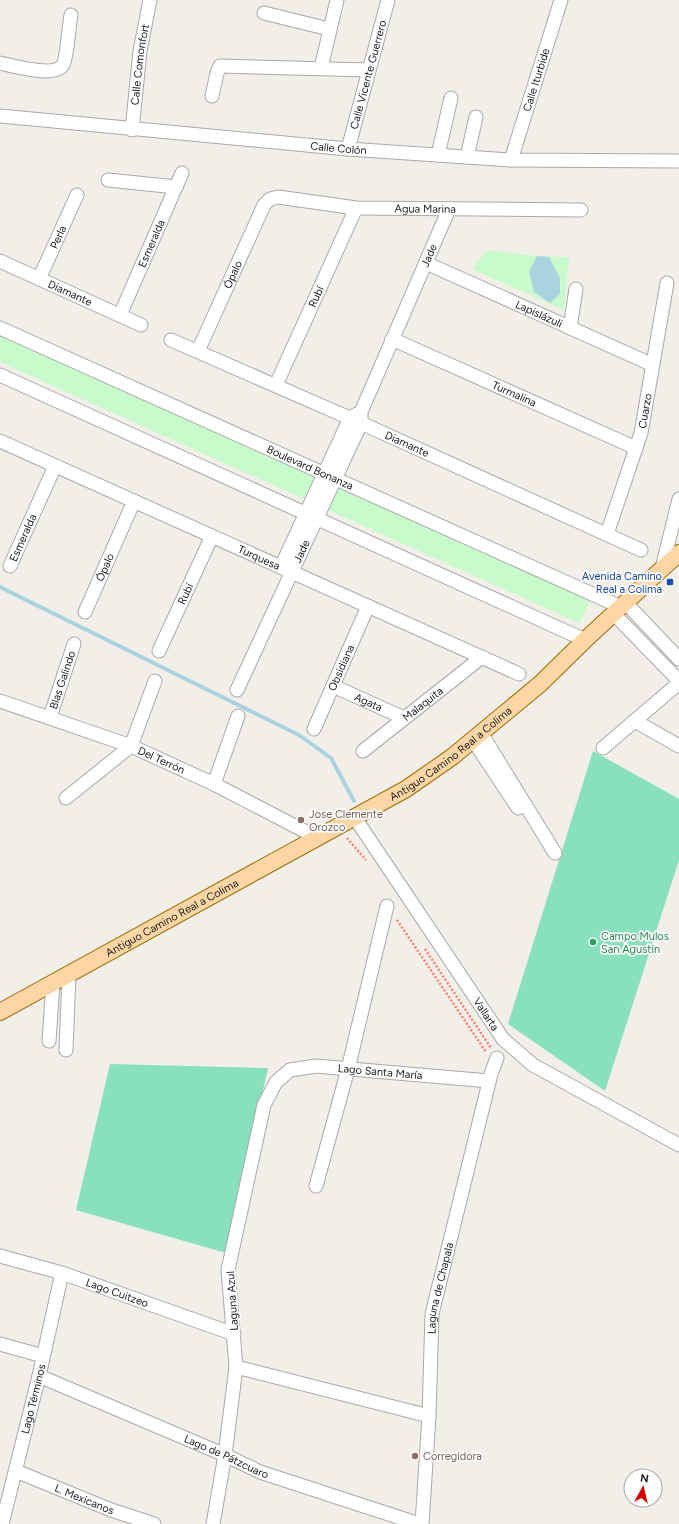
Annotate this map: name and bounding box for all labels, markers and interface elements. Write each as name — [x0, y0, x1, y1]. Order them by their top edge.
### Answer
street label: Calle Vicente Guerrero — [348, 19, 389, 131]
street label: Calle Comonfort — [129, 23, 152, 106]
street label: Calle Iturbide — [521, 47, 553, 113]
street label: Calle Colón — [310, 139, 367, 157]
street label: Agua Marina — [395, 202, 456, 216]
street label: Esmeralda — [136, 218, 168, 270]
street label: Perla — [48, 224, 69, 251]
street label: Jade — [419, 242, 440, 269]
street label: Ópalo — [220, 259, 245, 291]
street label: Diamante — [46, 278, 94, 309]
street label: Rubí — [306, 284, 327, 310]
street label: Lapislázuli — [513, 298, 564, 330]
street label: Turmalina — [490, 379, 538, 410]
street label: Cuarzo — [636, 393, 655, 429]
street label: Diamante — [383, 429, 431, 460]
street label: Boulevard Bonanza — [265, 443, 355, 493]
street label: Esmeralda — [7, 512, 40, 564]
street label: Jade — [291, 538, 313, 565]
street label: Turquesa — [236, 543, 282, 573]
street label: Ópalo — [92, 551, 117, 583]
place label: Avenida Camino Real a Colima — [582, 570, 662, 596]
marker: Avenida Camino Real a Colima — [665, 577, 675, 587]
street label: Rubí — [175, 581, 197, 607]
street label: Obsidiana — [326, 643, 357, 693]
street label: Blas Galindo — [47, 649, 78, 711]
street label: Malaquita — [400, 684, 446, 724]
street label: Agata — [352, 691, 384, 714]
street label: Antiguo Camino Real a Colima — [388, 704, 514, 804]
street label: Del Terrón — [136, 744, 187, 777]
place label: Jose Clemente Orozco — [309, 808, 383, 834]
marker: Jose Clemente Orozco — [296, 815, 306, 825]
street label: Antiguo Camino Real a Colima — [104, 876, 241, 960]
place label: Campo Mulos San Agustín — [601, 930, 669, 956]
marker: Campo Mulos San Agustín — [588, 937, 598, 947]
street label: Vallarta — [470, 995, 502, 1033]
street label: Lago Santa María — [337, 1062, 423, 1082]
street label: Laguna de Chapala — [425, 1241, 456, 1334]
street label: Laguna Azul — [224, 1271, 241, 1331]
street label: Lago Cuitzeo — [84, 1276, 150, 1310]
street label: Lago Términos — [19, 1363, 49, 1435]
street label: Lago de Pátzcuaro — [182, 1432, 270, 1481]
place label: Corregidora — [423, 1450, 482, 1463]
marker: Corregidora — [410, 1451, 420, 1461]
north arrow — [623, 1468, 663, 1508]
text: N — [639, 1472, 649, 1486]
street label: L. Mexicanos — [53, 1482, 116, 1518]

